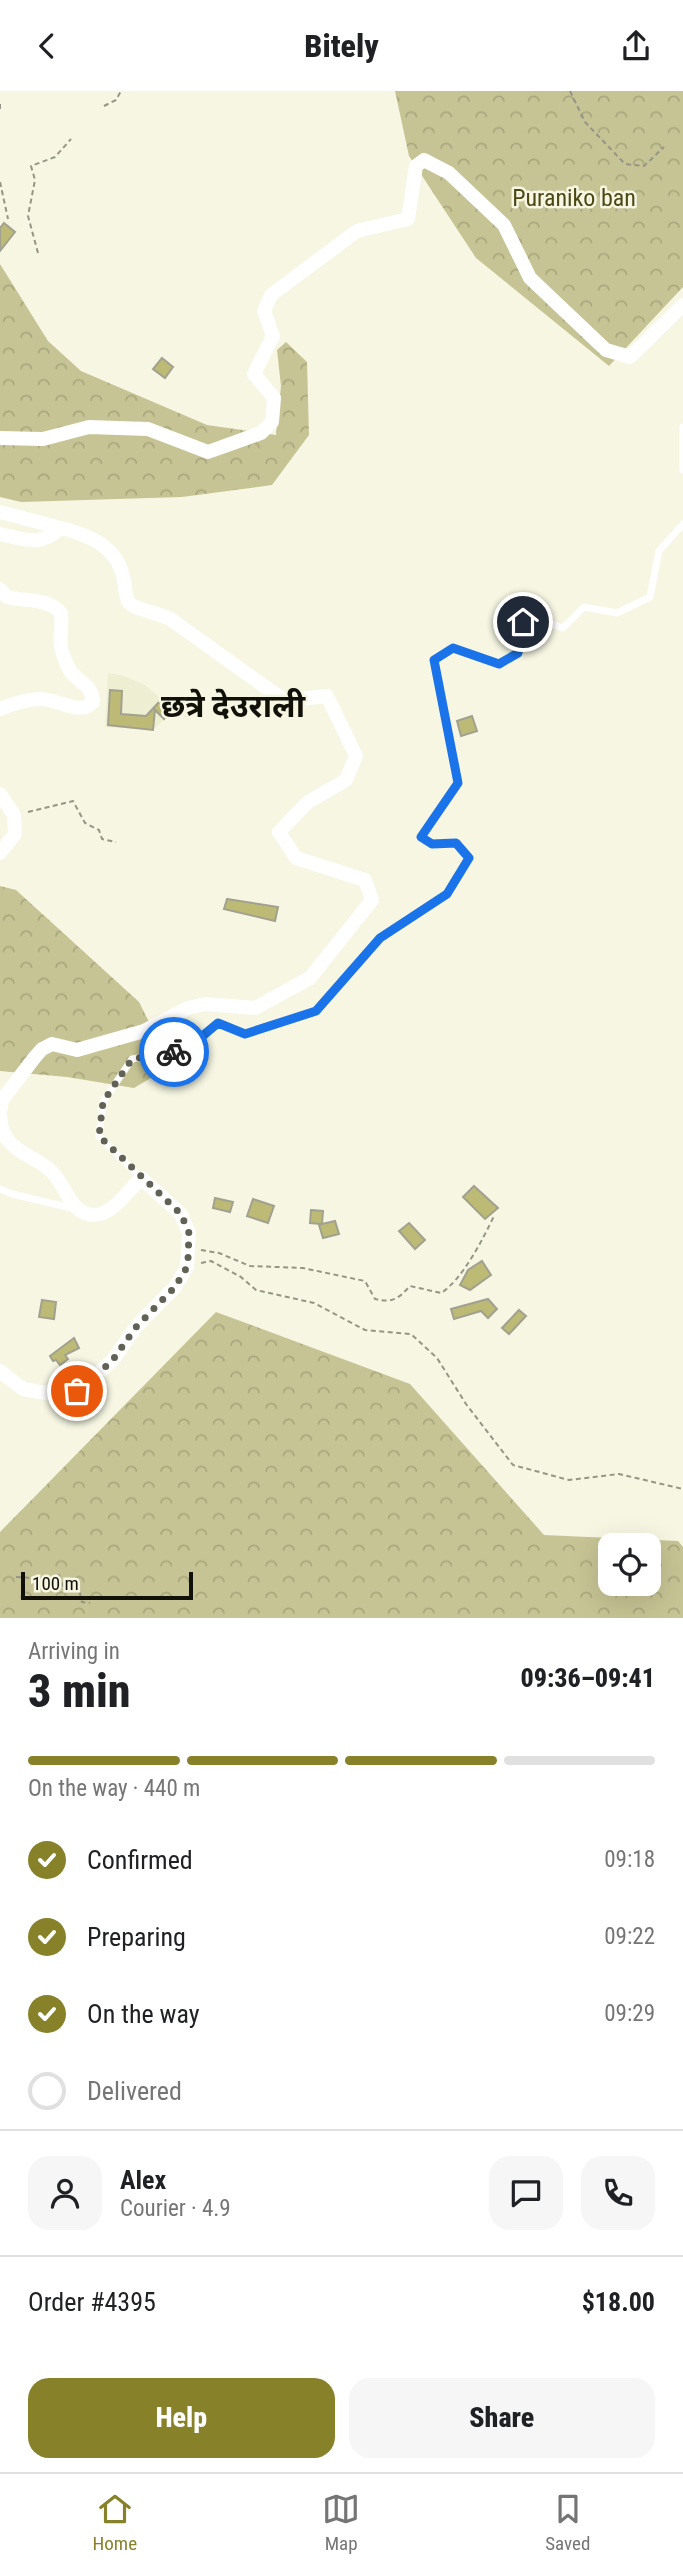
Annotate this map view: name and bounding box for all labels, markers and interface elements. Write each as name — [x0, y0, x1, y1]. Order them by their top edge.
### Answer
icon: back — [28, 27, 66, 65]
text: Bitely — [304, 27, 379, 65]
icon: share — [617, 27, 655, 65]
park label: Puraniko ban — [512, 184, 636, 212]
pin — [493, 592, 553, 652]
icon: home — [504, 603, 542, 641]
district label: छत्रे देउराली — [161, 687, 306, 725]
courier — [139, 1017, 209, 1087]
icon: bike — [155, 1033, 193, 1071]
pin — [47, 1361, 107, 1421]
icon: bag — [58, 1372, 96, 1410]
map controls — [598, 1533, 661, 1596]
button: locate — [598, 1533, 661, 1596]
scale bar — [21, 1569, 192, 1601]
text: 100 m — [32, 1572, 79, 1595]
text: Arriving in — [28, 1638, 120, 1665]
text: 09:36–09:41 — [521, 1663, 655, 1693]
text: 3 min — [28, 1664, 131, 1718]
text: On the way · 440 m — [28, 1775, 200, 1802]
icon: check — [28, 1841, 66, 1879]
text: Confirmed — [87, 1845, 193, 1875]
text: 09:18 — [604, 1846, 655, 1873]
icon: check — [28, 1918, 66, 1956]
text: Preparing — [87, 1922, 186, 1952]
text: 09:22 — [604, 1923, 655, 1950]
icon: check — [28, 1995, 66, 2033]
text: On the way — [87, 1999, 200, 2029]
text: 09:29 — [604, 2000, 655, 2027]
text: Delivered — [87, 2076, 182, 2106]
button: person — [28, 2156, 102, 2230]
button: chat — [489, 2156, 563, 2230]
button: phone — [581, 2156, 655, 2230]
text: Alex — [120, 2165, 166, 2195]
text: Courier · 4.9 — [120, 2195, 231, 2222]
text: Order #4395 — [28, 2287, 156, 2317]
text: $18.00 — [582, 2287, 655, 2317]
button: Help — [28, 2378, 335, 2458]
button: Share — [349, 2378, 655, 2458]
tab: Home — [93, 2490, 137, 2555]
tab: Map — [322, 2490, 360, 2555]
tab: Saved — [545, 2490, 590, 2555]

